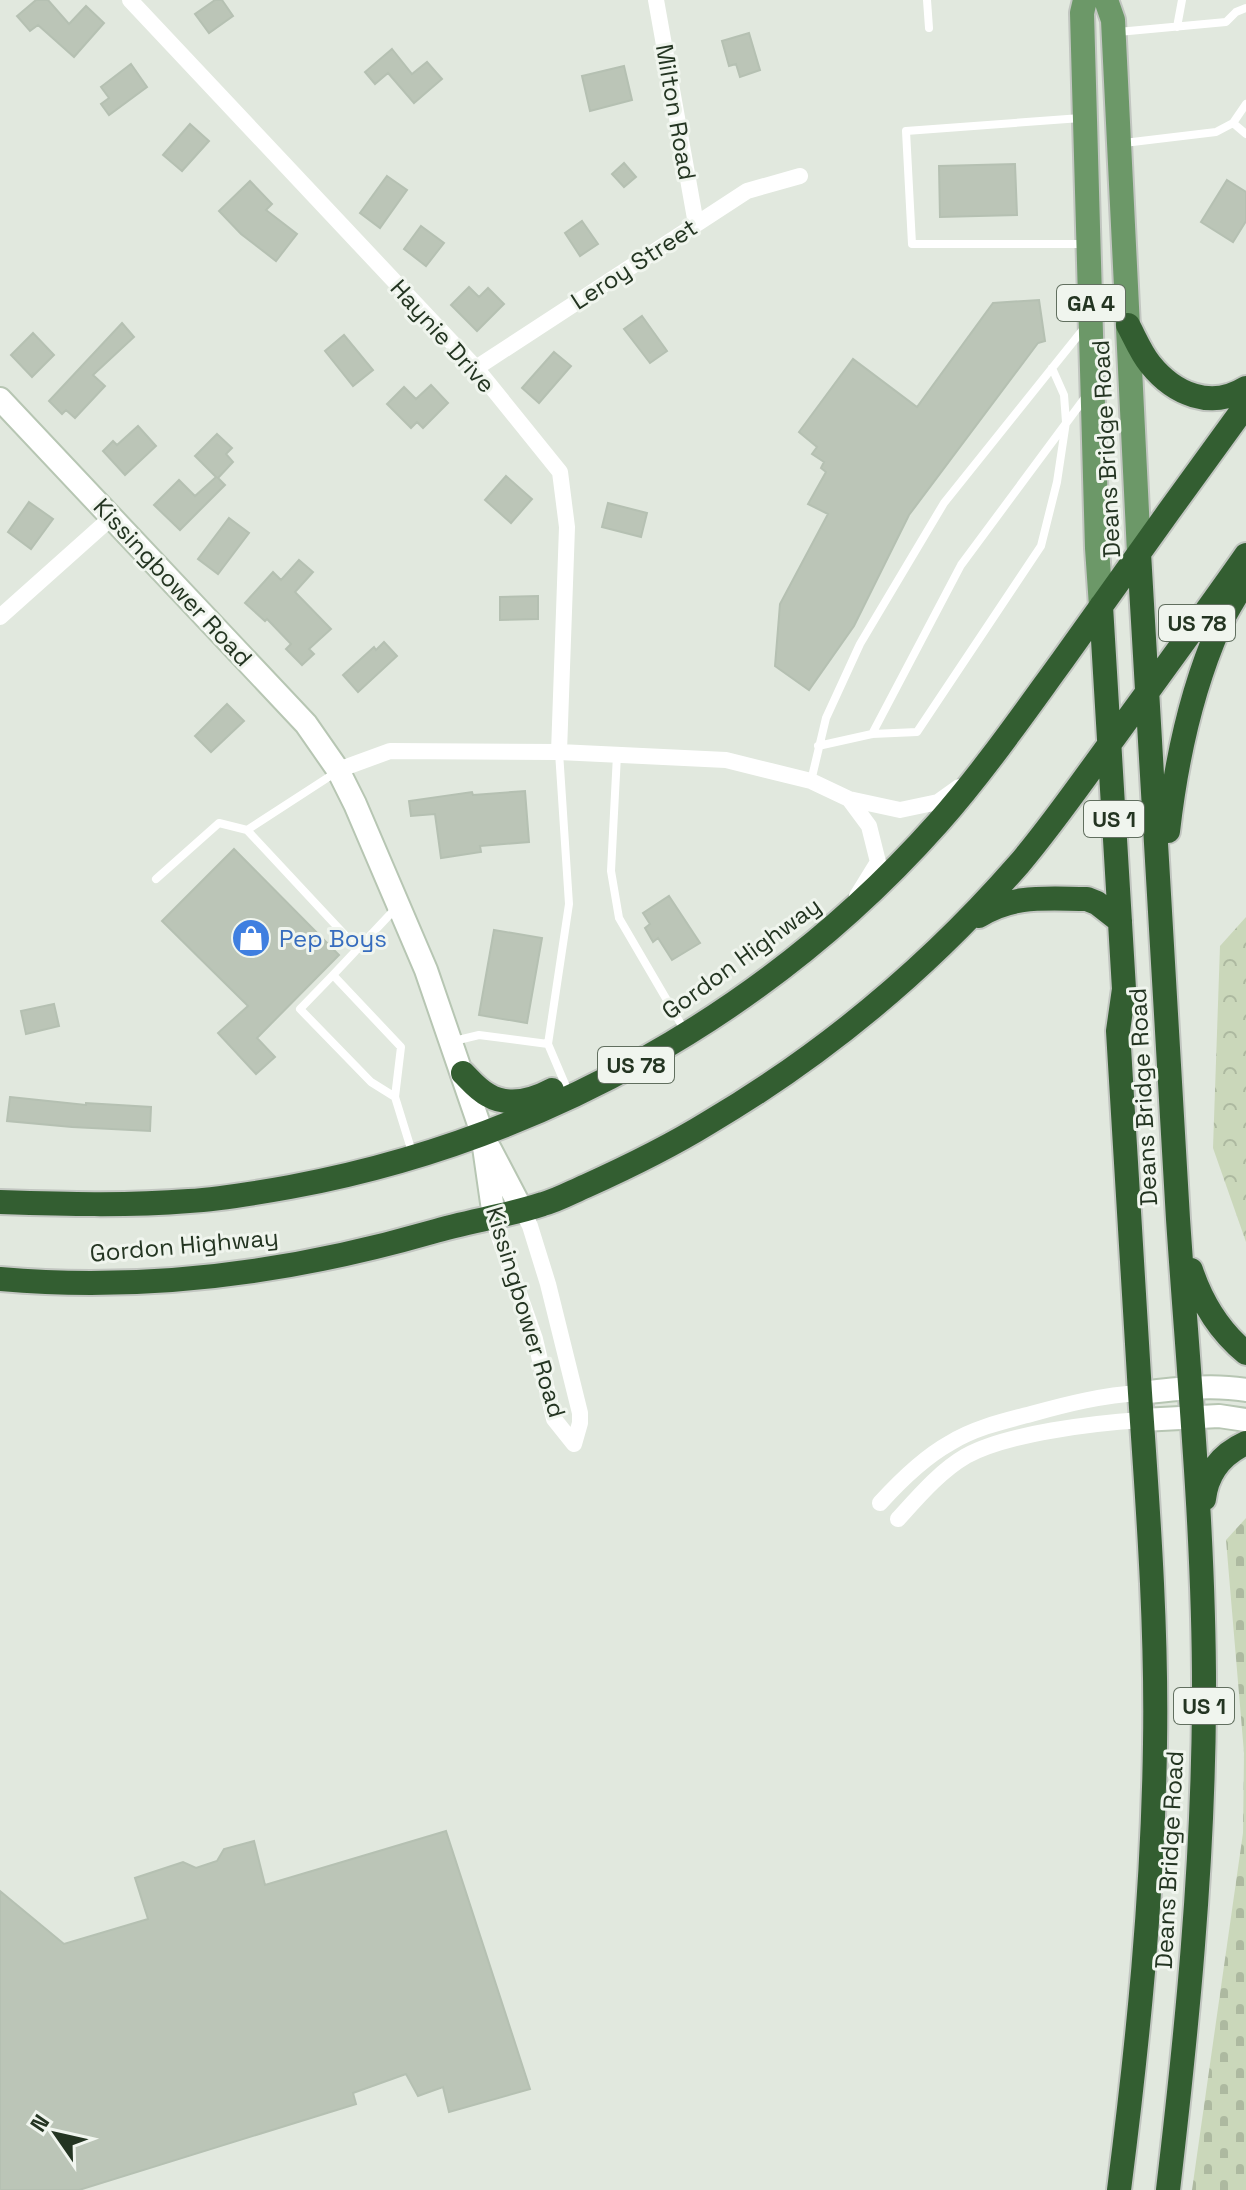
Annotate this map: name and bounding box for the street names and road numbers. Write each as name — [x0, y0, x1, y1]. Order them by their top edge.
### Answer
street label: Milton Road — [649, 41, 703, 183]
street label: Leroy Street — [565, 212, 703, 316]
street label: Haynie Drive — [384, 273, 502, 399]
road number: GA 4 — [1057, 285, 1125, 321]
street label: Deans Bridge Road — [1085, 339, 1127, 559]
street label: Kissingbower Road — [87, 491, 259, 673]
road number: US 78 — [1159, 605, 1235, 641]
road number: US 1 — [1084, 801, 1144, 837]
street label: Gordon Highway — [655, 890, 827, 1026]
street label: Deans Bridge Road — [1122, 987, 1164, 1207]
road number: US 78 — [598, 1047, 674, 1083]
street label: Kissingbower Road — [479, 1203, 573, 1421]
street label: Gordon Highway — [88, 1221, 280, 1269]
road number: US 1 — [1174, 1688, 1234, 1724]
street label: Deans Bridge Road — [1148, 1750, 1190, 1970]

